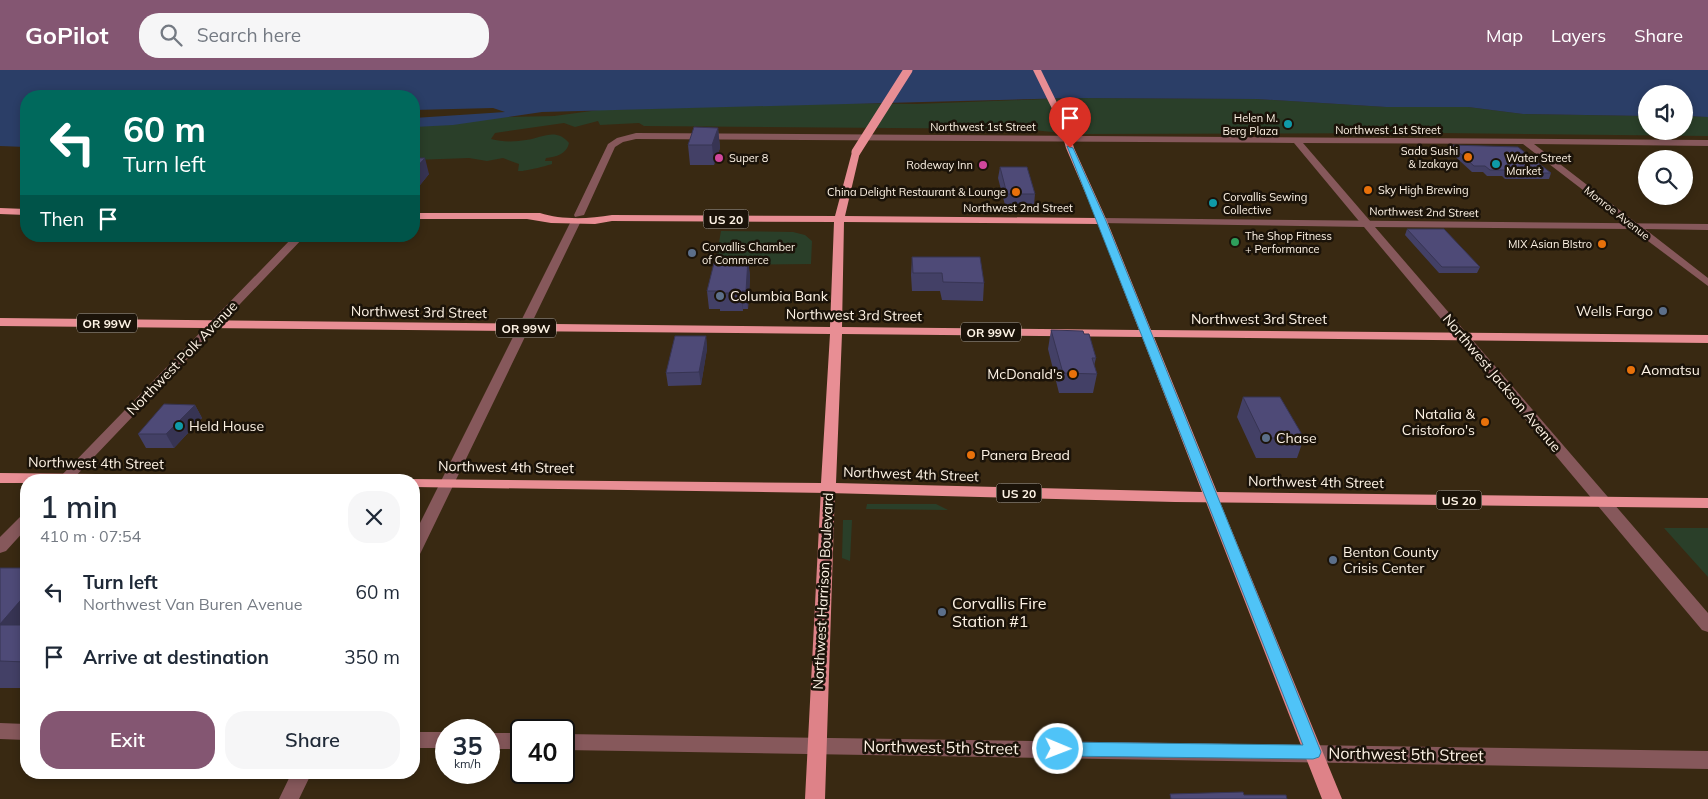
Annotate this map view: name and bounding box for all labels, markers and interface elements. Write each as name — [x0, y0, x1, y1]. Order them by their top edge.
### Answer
search box — [139, 13, 489, 58]
text: GoPilot — [25, 20, 109, 50]
icon: search — [157, 21, 185, 49]
text: Search here — [197, 23, 301, 47]
text: Map — [1486, 24, 1523, 47]
text: Layers — [1551, 24, 1606, 47]
text: Share — [1634, 24, 1683, 47]
map controls — [1638, 85, 1693, 205]
button: sound — [1638, 85, 1693, 140]
pin — [1049, 97, 1091, 148]
icon: arrive — [1056, 104, 1084, 132]
text: 60 m — [123, 107, 206, 151]
icon: left — [40, 110, 105, 175]
place label: Helen M. Berg Plaza — [1222, 111, 1278, 138]
marker: Helen M. Berg Plaza — [1282, 118, 1294, 130]
street label: Northwest 1st Street — [930, 120, 1036, 134]
street label: Northwest 1st Street — [1335, 123, 1441, 137]
place label: Sada Sushi & Izakaya — [1401, 144, 1458, 171]
text: Turn left — [123, 150, 206, 178]
button: search — [1638, 150, 1693, 205]
place label: Super 8 — [729, 151, 769, 165]
marker: Sada Sushi & Izakaya — [1462, 151, 1474, 163]
place label: Water Street Market — [1506, 151, 1571, 178]
marker: Super 8 — [713, 152, 725, 164]
place label: Rodeway Inn — [906, 158, 973, 172]
marker: Water Street Market — [1490, 158, 1502, 170]
marker: Rodeway Inn — [977, 159, 989, 171]
place label: Sky High Brewing — [1378, 183, 1469, 197]
street label: Monroe Avenue — [1581, 183, 1653, 243]
marker: Sky High Brewing — [1362, 184, 1374, 196]
place label: China Delight Restaurant & Lounge — [827, 185, 1006, 199]
marker: China Delight Restaurant & Lounge — [1010, 186, 1022, 198]
place label: Corvallis Sewing Collective — [1223, 190, 1307, 217]
marker: Corvallis Sewing Collective — [1207, 197, 1219, 209]
street label: Northwest 2nd Street — [963, 201, 1073, 215]
street label: Northwest 2nd Street — [1369, 204, 1479, 220]
icon: arrive — [94, 205, 122, 233]
text: Then — [40, 207, 84, 231]
road number: US 20 — [704, 210, 748, 228]
place label: The Shop Fitness + Performance — [1245, 229, 1332, 256]
marker: The Shop Fitness + Performance — [1229, 236, 1241, 248]
place label: MIX Asian BIstro — [1508, 237, 1592, 251]
marker: MIX Asian BIstro — [1596, 238, 1608, 250]
place label: Corvallis Chamber of Commerce — [702, 240, 795, 267]
marker: Corvallis Chamber of Commerce — [686, 247, 698, 259]
place label: Columbia Bank — [730, 287, 829, 305]
marker: Columbia Bank — [714, 290, 726, 302]
street label: Northwest Polk Avenue — [123, 297, 241, 419]
street label: Northwest 3rd Street — [351, 302, 487, 322]
place label: Wells Fargo — [1576, 302, 1653, 320]
street label: Northwest 3rd Street — [786, 305, 922, 325]
marker: Wells Fargo — [1657, 305, 1669, 317]
street label: Northwest 3rd Street — [1191, 310, 1327, 328]
street label: Northwest Jackson Avenue — [1439, 310, 1565, 456]
road number: OR 99W — [77, 314, 137, 332]
road number: OR 99W — [496, 318, 556, 338]
road number: OR 99W — [961, 322, 1021, 342]
place label: Aomatsu — [1641, 361, 1700, 379]
marker: Aomatsu — [1625, 364, 1637, 376]
place label: McDonald's — [987, 365, 1063, 383]
marker: McDonald's — [1067, 368, 1079, 380]
place label: Natalia & Cristoforo's — [1402, 405, 1476, 439]
marker: Natalia & Cristoforo's — [1479, 416, 1491, 428]
place label: Held House — [189, 417, 264, 435]
marker: Held House — [173, 420, 185, 432]
place label: Chase — [1276, 429, 1317, 447]
marker: Chase — [1260, 432, 1272, 444]
place label: Panera Bread — [981, 446, 1070, 464]
marker: Panera Bread — [965, 449, 977, 461]
street label: Northwest 4th Street — [28, 453, 164, 473]
street label: Northwest 4th Street — [438, 457, 574, 477]
street label: Northwest 4th Street — [843, 463, 979, 485]
street label: Northwest 4th Street — [1248, 472, 1384, 492]
road number: US 20 — [996, 483, 1042, 502]
text: 1 min — [40, 488, 118, 526]
road number: US 20 — [1436, 490, 1482, 510]
button: close — [348, 491, 400, 543]
street label: Northwest Harrison Boulevard — [809, 492, 837, 690]
text: 410 m · 07:54 — [40, 526, 141, 546]
place label: Benton County Crisis Center — [1343, 543, 1439, 577]
marker: Benton County Crisis Center — [1327, 554, 1339, 566]
text: Turn left — [83, 570, 158, 594]
icon: left — [40, 578, 68, 606]
text: 60 m — [356, 580, 400, 604]
place label: Corvallis Fire Station #1 — [952, 593, 1047, 631]
text: Northwest Van Buren Avenue — [83, 594, 303, 614]
marker: Corvallis Fire Station #1 — [936, 606, 948, 618]
icon: arrive — [40, 643, 68, 671]
text: Arrive at destination — [83, 645, 269, 669]
text: 350 m — [344, 645, 400, 669]
button: Exit — [40, 711, 215, 769]
button: Share — [225, 711, 400, 769]
speed limit sign: 40 — [510, 719, 575, 784]
position arrow — [1031, 722, 1083, 774]
text: 35 — [452, 730, 483, 761]
street label: Northwest 5th Street — [863, 736, 1019, 758]
street label: Northwest 5th Street — [1328, 743, 1484, 765]
text: km/h — [454, 756, 481, 771]

